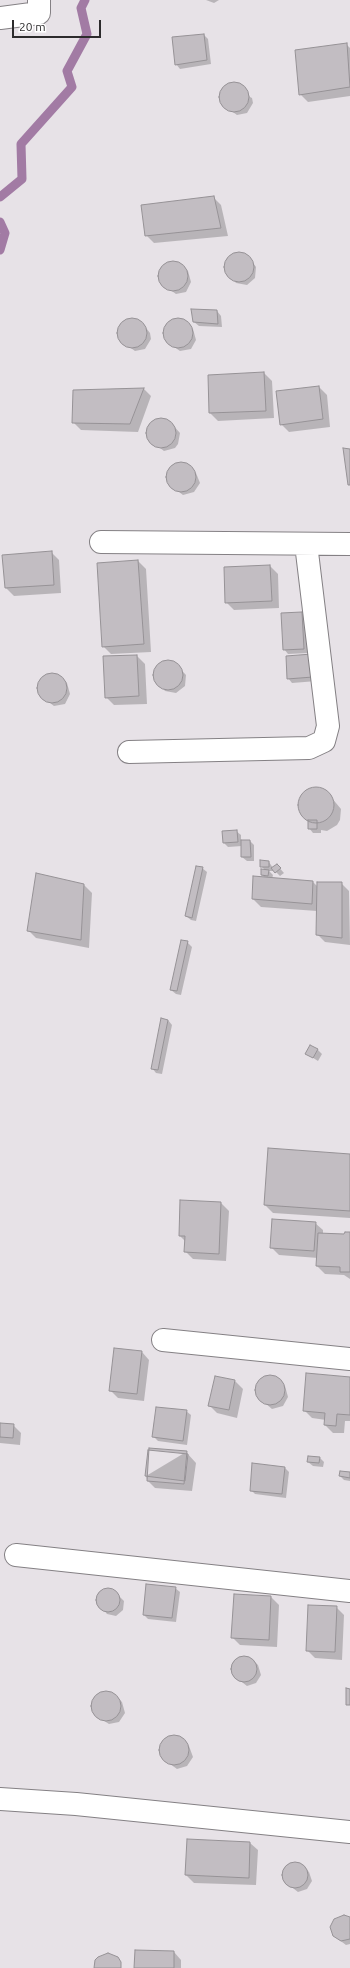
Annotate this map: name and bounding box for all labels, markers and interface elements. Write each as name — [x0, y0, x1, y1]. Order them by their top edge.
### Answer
scale bar — [14, 12, 103, 38]
text: 20 m — [19, 20, 46, 33]

